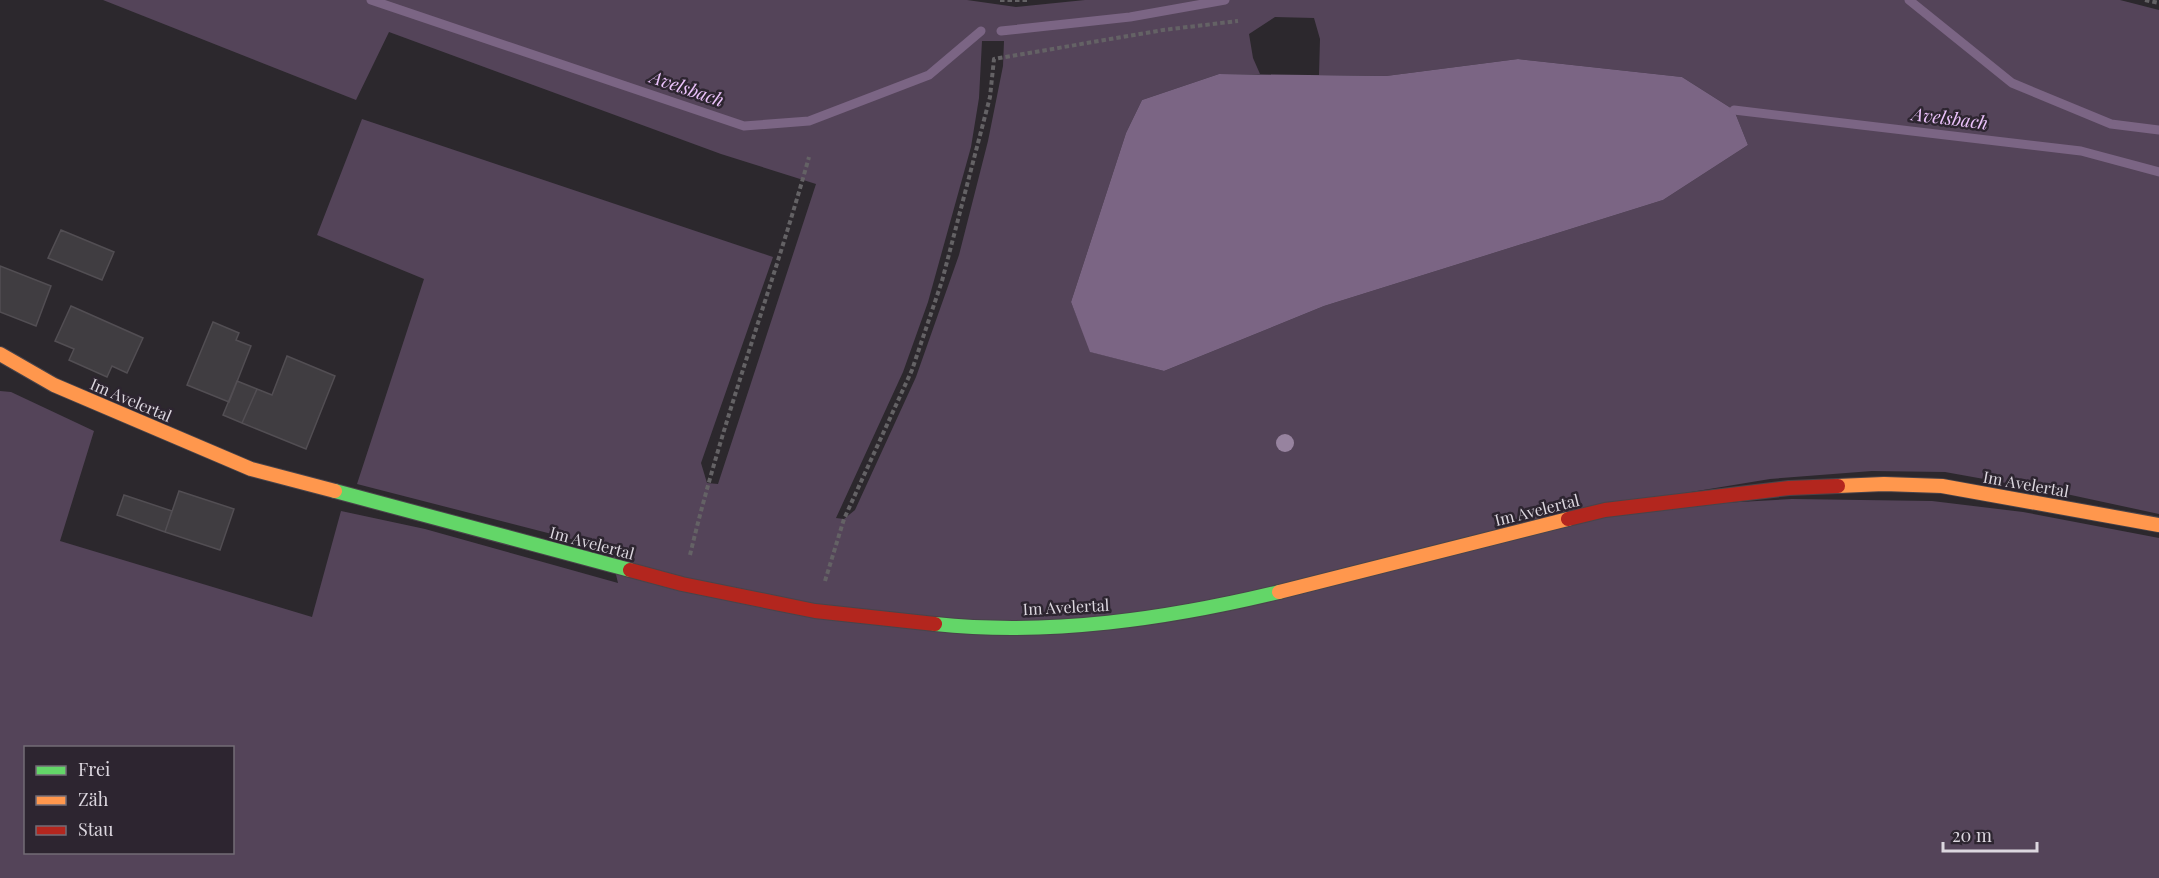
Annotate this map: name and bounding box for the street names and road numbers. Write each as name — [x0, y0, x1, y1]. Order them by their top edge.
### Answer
street label: Im Avelertal — [87, 373, 176, 426]
street label: Im Avelertal — [1982, 466, 2071, 501]
street label: Im Avelertal — [1492, 489, 1582, 530]
street label: Im Avelertal — [547, 521, 637, 564]
street label: Im Avelertal — [1022, 594, 1110, 619]

